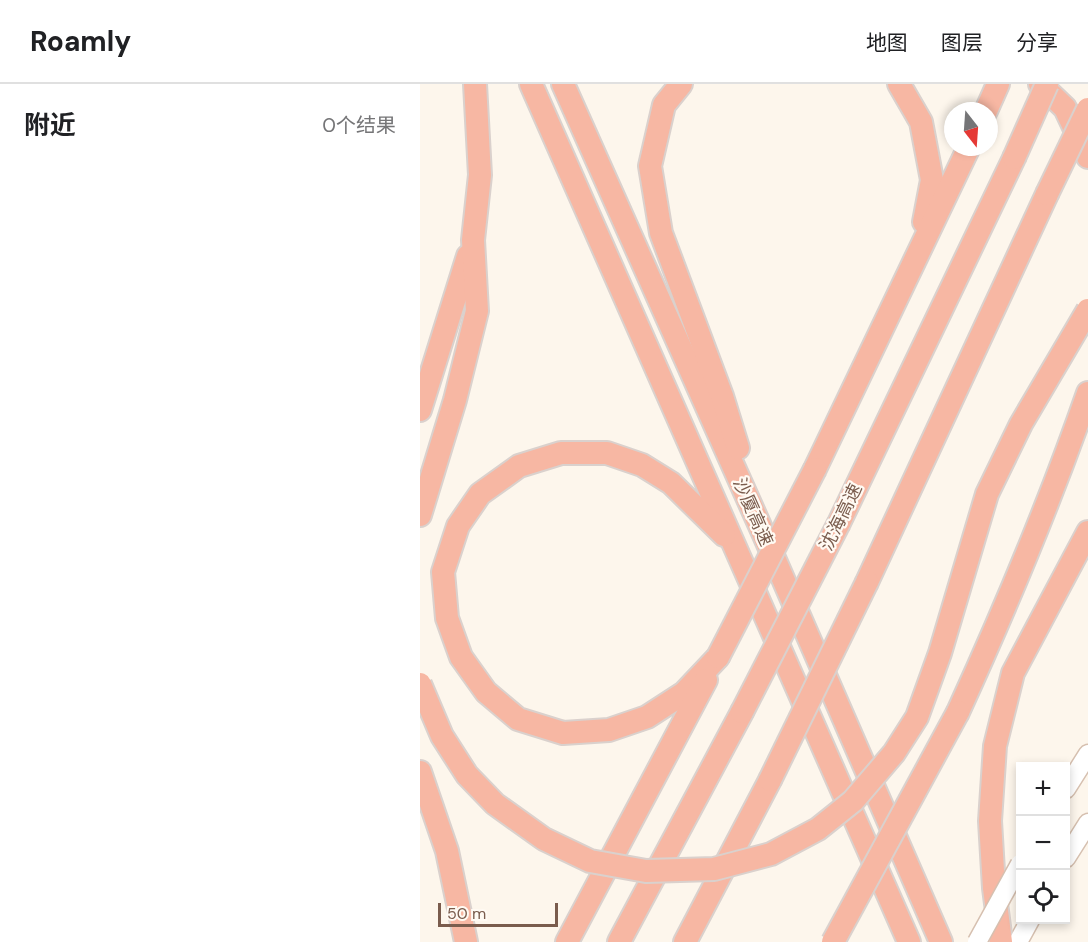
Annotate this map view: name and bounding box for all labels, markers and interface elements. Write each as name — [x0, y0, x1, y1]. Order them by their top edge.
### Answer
text: Roamly — [30, 23, 131, 60]
text: 地图 — [866, 29, 908, 57]
text: 图层 — [941, 29, 983, 57]
text: 分享 — [1016, 29, 1058, 57]
north arrow — [944, 102, 998, 156]
text: 附近 — [24, 108, 76, 142]
text: 0个结果 — [322, 112, 396, 138]
street label: 沙厦高速 — [727, 474, 779, 550]
street label: 沈海高速 — [814, 479, 868, 555]
map controls — [1016, 762, 1070, 924]
button: + — [1016, 762, 1070, 816]
button: − — [1016, 816, 1070, 870]
button: locate — [1016, 870, 1070, 924]
scale bar — [438, 900, 558, 928]
text: 50 m — [447, 903, 486, 924]

